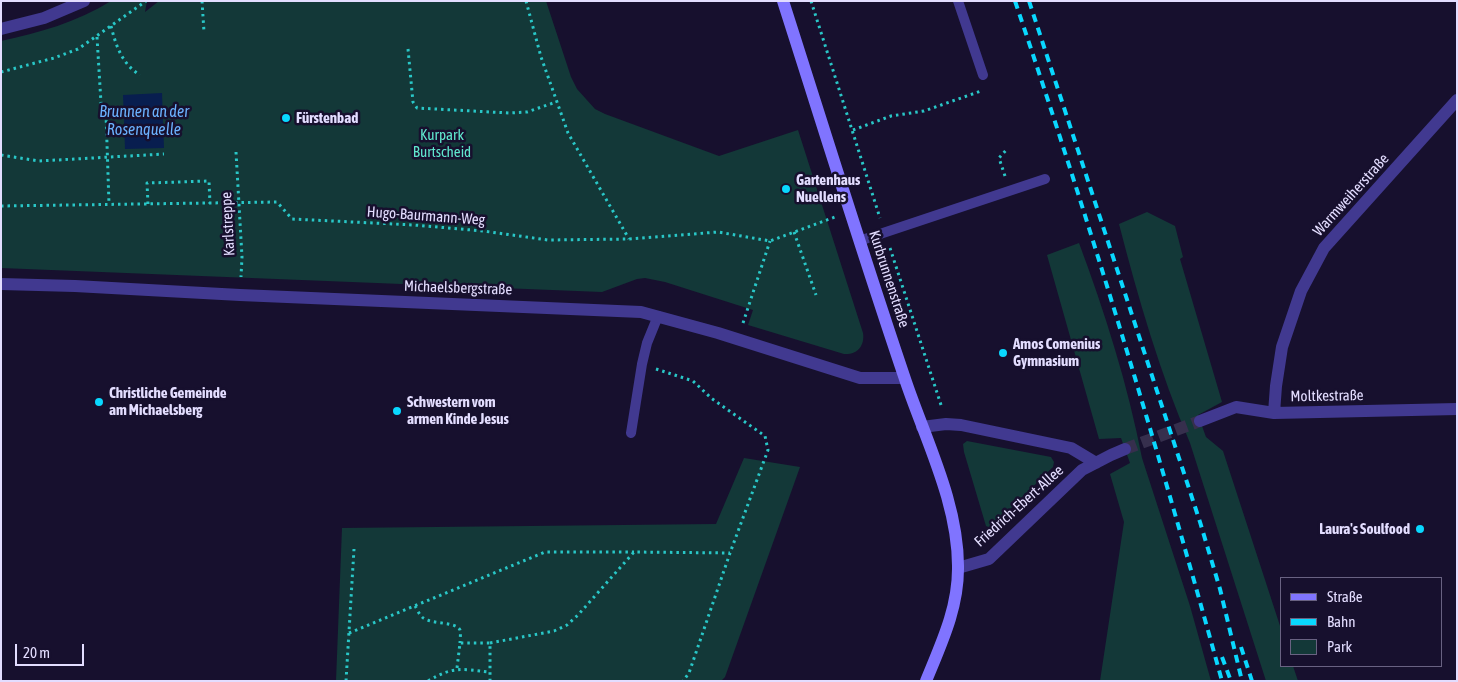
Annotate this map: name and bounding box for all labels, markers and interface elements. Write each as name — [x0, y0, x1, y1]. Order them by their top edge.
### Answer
water label: Brunnen an der Rosenquelle — [99, 102, 189, 140]
place label: Fürstenbad — [296, 109, 358, 127]
marker: Fürstenbad — [280, 112, 292, 124]
park label: Kurpark Burtscheid — [413, 126, 471, 161]
street label: Warmweiherstraße — [1309, 150, 1393, 240]
place label: Gartenhaus Nuellens — [796, 171, 860, 206]
marker: Gartenhaus Nuellens — [780, 183, 792, 195]
street label: Karlstreppe — [217, 191, 239, 257]
street label: Hugo-Baurmann-Weg — [366, 203, 486, 229]
street label: Kurbrunnenstraße — [865, 228, 913, 330]
street label: Michaelsbergstraße — [404, 277, 512, 299]
place label: Amos Comenius Gymnasium — [1013, 335, 1100, 370]
marker: Amos Comenius Gymnasium — [997, 347, 1009, 359]
place label: Christliche Gemeinde am Michaelsberg — [109, 384, 227, 419]
street label: Moltkestraße — [1290, 386, 1364, 406]
place label: Schwestern vom armen Kinde Jesus — [407, 393, 509, 428]
marker: Christliche Gemeinde am Michaelsberg — [93, 396, 105, 408]
marker: Schwestern vom armen Kinde Jesus — [391, 405, 403, 417]
street label: Friedrich-Ebert-Allee — [971, 461, 1067, 551]
place label: Laura's Soulfood — [1319, 520, 1410, 538]
marker: Laura's Soulfood — [1414, 523, 1426, 535]
legend — [1280, 577, 1443, 667]
text: Straße — [1327, 588, 1363, 605]
text: Bahn — [1327, 613, 1356, 630]
scale bar — [18, 634, 86, 666]
text: Park — [1327, 638, 1352, 655]
text: 20 m — [23, 644, 50, 661]

